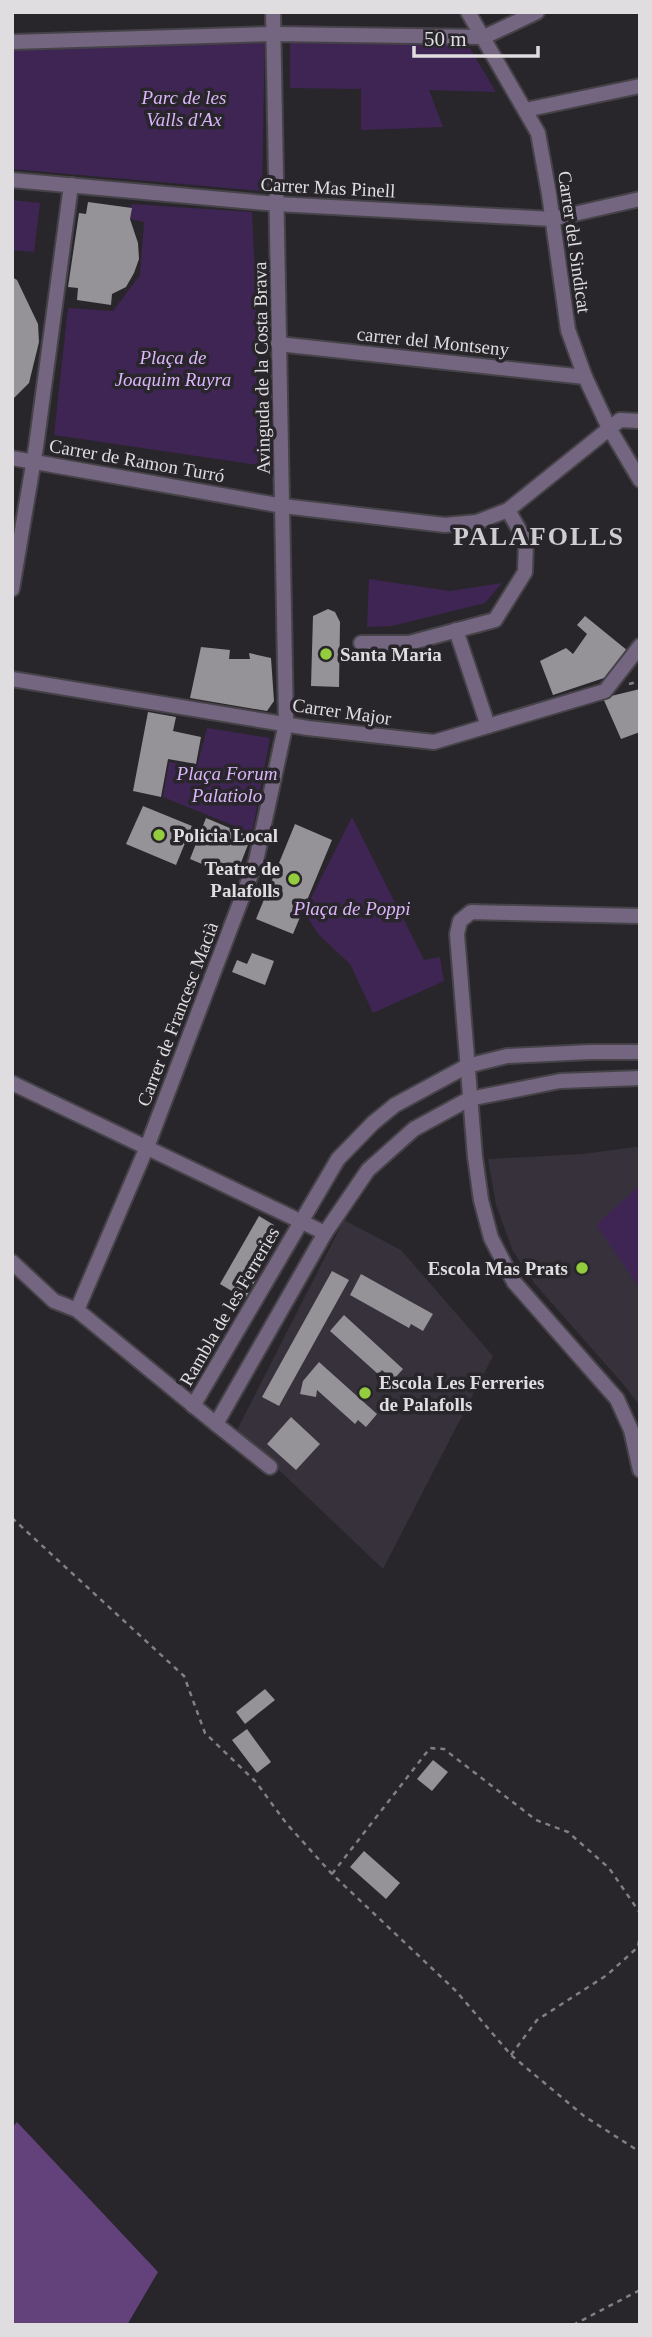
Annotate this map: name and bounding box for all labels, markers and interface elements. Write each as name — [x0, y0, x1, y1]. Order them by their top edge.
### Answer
scale bar — [414, 14, 538, 58]
text: 50 m — [424, 27, 467, 51]
park label: Parc de les Valls d'Ax — [141, 87, 226, 130]
street label: Carrer del Sindicat — [554, 170, 595, 315]
street label: Carrer Mas Pinell — [260, 173, 396, 202]
street label: Avinguda de la Costa Brava — [249, 261, 274, 475]
street label: carrer del Montseny — [356, 323, 511, 360]
park label: Plaça de Joaquim Ruyra — [115, 347, 231, 390]
street label: Carrer de Ramon Turró — [48, 435, 226, 486]
district label: PALAFOLLS — [453, 522, 625, 551]
place label: Santa Maria — [340, 644, 442, 665]
marker: Santa Maria — [318, 646, 334, 662]
street label: Carrer Major — [291, 694, 393, 729]
park label: Plaça Forum Palatiolo — [176, 763, 277, 806]
place label: Policia Local — [173, 825, 278, 846]
marker: Policia Local — [151, 827, 167, 843]
place label: Teatre de Palafolls — [205, 858, 280, 901]
marker: Teatre de Palafolls — [286, 871, 302, 887]
park label: Plaça de Poppi — [292, 898, 411, 919]
street label: Carrer de Francesc Macià — [133, 919, 223, 1109]
street label: Rambla de les Ferreries — [175, 1223, 284, 1389]
place label: Escola Mas Prats — [428, 1258, 568, 1279]
marker: Escola Mas Prats — [574, 1260, 590, 1276]
place label: Escola Les Ferreries de Palafolls — [379, 1372, 544, 1415]
marker: Escola Les Ferreries de Palafolls — [357, 1385, 373, 1401]

